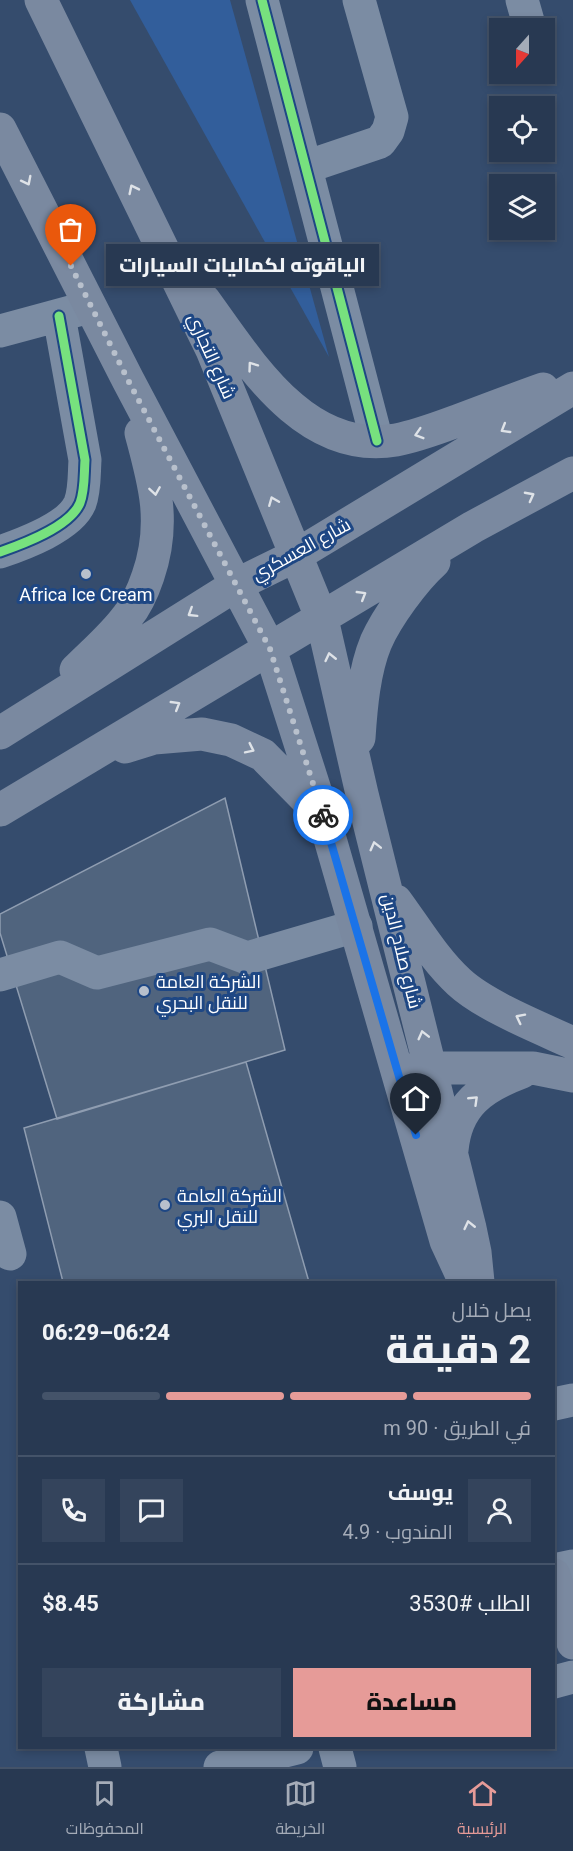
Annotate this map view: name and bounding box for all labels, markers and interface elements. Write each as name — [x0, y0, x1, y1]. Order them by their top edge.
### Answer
north arrow — [489, 18, 555, 84]
map controls — [489, 18, 555, 240]
button: locate — [489, 96, 555, 162]
button: layers — [489, 174, 555, 240]
one-way arrow — [20, 175, 31, 185]
one-way arrow — [129, 185, 141, 196]
pin — [45, 204, 96, 266]
icon: bag — [54, 213, 87, 246]
callout: الياقوته لكماليات السيارات — [107, 245, 380, 287]
text: الياقوته لكماليات السيارات — [119, 253, 366, 277]
street label: شارع التجاري — [180, 310, 240, 404]
one-way arrow — [248, 361, 259, 372]
one-way arrow — [501, 422, 511, 433]
one-way arrow — [414, 426, 425, 439]
one-way arrow — [149, 486, 161, 495]
one-way arrow — [524, 492, 535, 503]
one-way arrow — [268, 497, 280, 508]
street label: شارع العسكري — [248, 513, 356, 588]
marker: Africa Ice Cream — [79, 567, 93, 581]
place label: Africa Ice Cream — [19, 584, 153, 605]
one-way arrow — [356, 590, 366, 602]
one-way arrow — [188, 605, 198, 617]
one-way arrow — [325, 652, 338, 662]
one-way arrow — [170, 701, 180, 712]
one-way arrow — [244, 741, 255, 753]
courier — [293, 785, 353, 845]
icon: bike — [307, 799, 340, 832]
one-way arrow — [370, 841, 383, 851]
street label: شارع صلاح الدين — [376, 891, 426, 1011]
place label: الشركة العامة للنقل البحري — [156, 971, 261, 1017]
marker: الشركة العامة للنقل البحري — [137, 984, 151, 998]
one-way arrow — [516, 1014, 526, 1025]
one-way arrow — [417, 1031, 430, 1041]
pin — [390, 1073, 441, 1135]
icon: home — [399, 1082, 432, 1115]
one-way arrow — [467, 1096, 477, 1107]
place label: الشركة العامة للنقل البري — [177, 1185, 282, 1231]
marker: الشركة العامة للنقل البري — [158, 1198, 172, 1212]
one-way arrow — [464, 1220, 477, 1230]
text: يصل خلال — [452, 1298, 531, 1322]
text: 06:24–06:29 — [42, 1320, 170, 1345]
text: 2 دقيقة — [386, 1327, 531, 1373]
text: في الطريق · 90 m — [383, 1416, 531, 1440]
button: phone — [42, 1479, 105, 1542]
button: chat — [120, 1479, 183, 1542]
button: person — [468, 1479, 531, 1542]
text: يوسف — [388, 1480, 453, 1505]
text: المندوب · 4.9 — [342, 1520, 453, 1544]
text: $8.45 — [42, 1591, 99, 1616]
text: الطلب #3530 — [409, 1591, 531, 1616]
button: مشاركة — [42, 1668, 281, 1737]
button: مساعدة — [293, 1668, 531, 1737]
tab: المحفوظات — [66, 1777, 144, 1843]
tab: الخريطة — [275, 1777, 325, 1843]
tab: الرئيسية — [457, 1777, 507, 1843]

